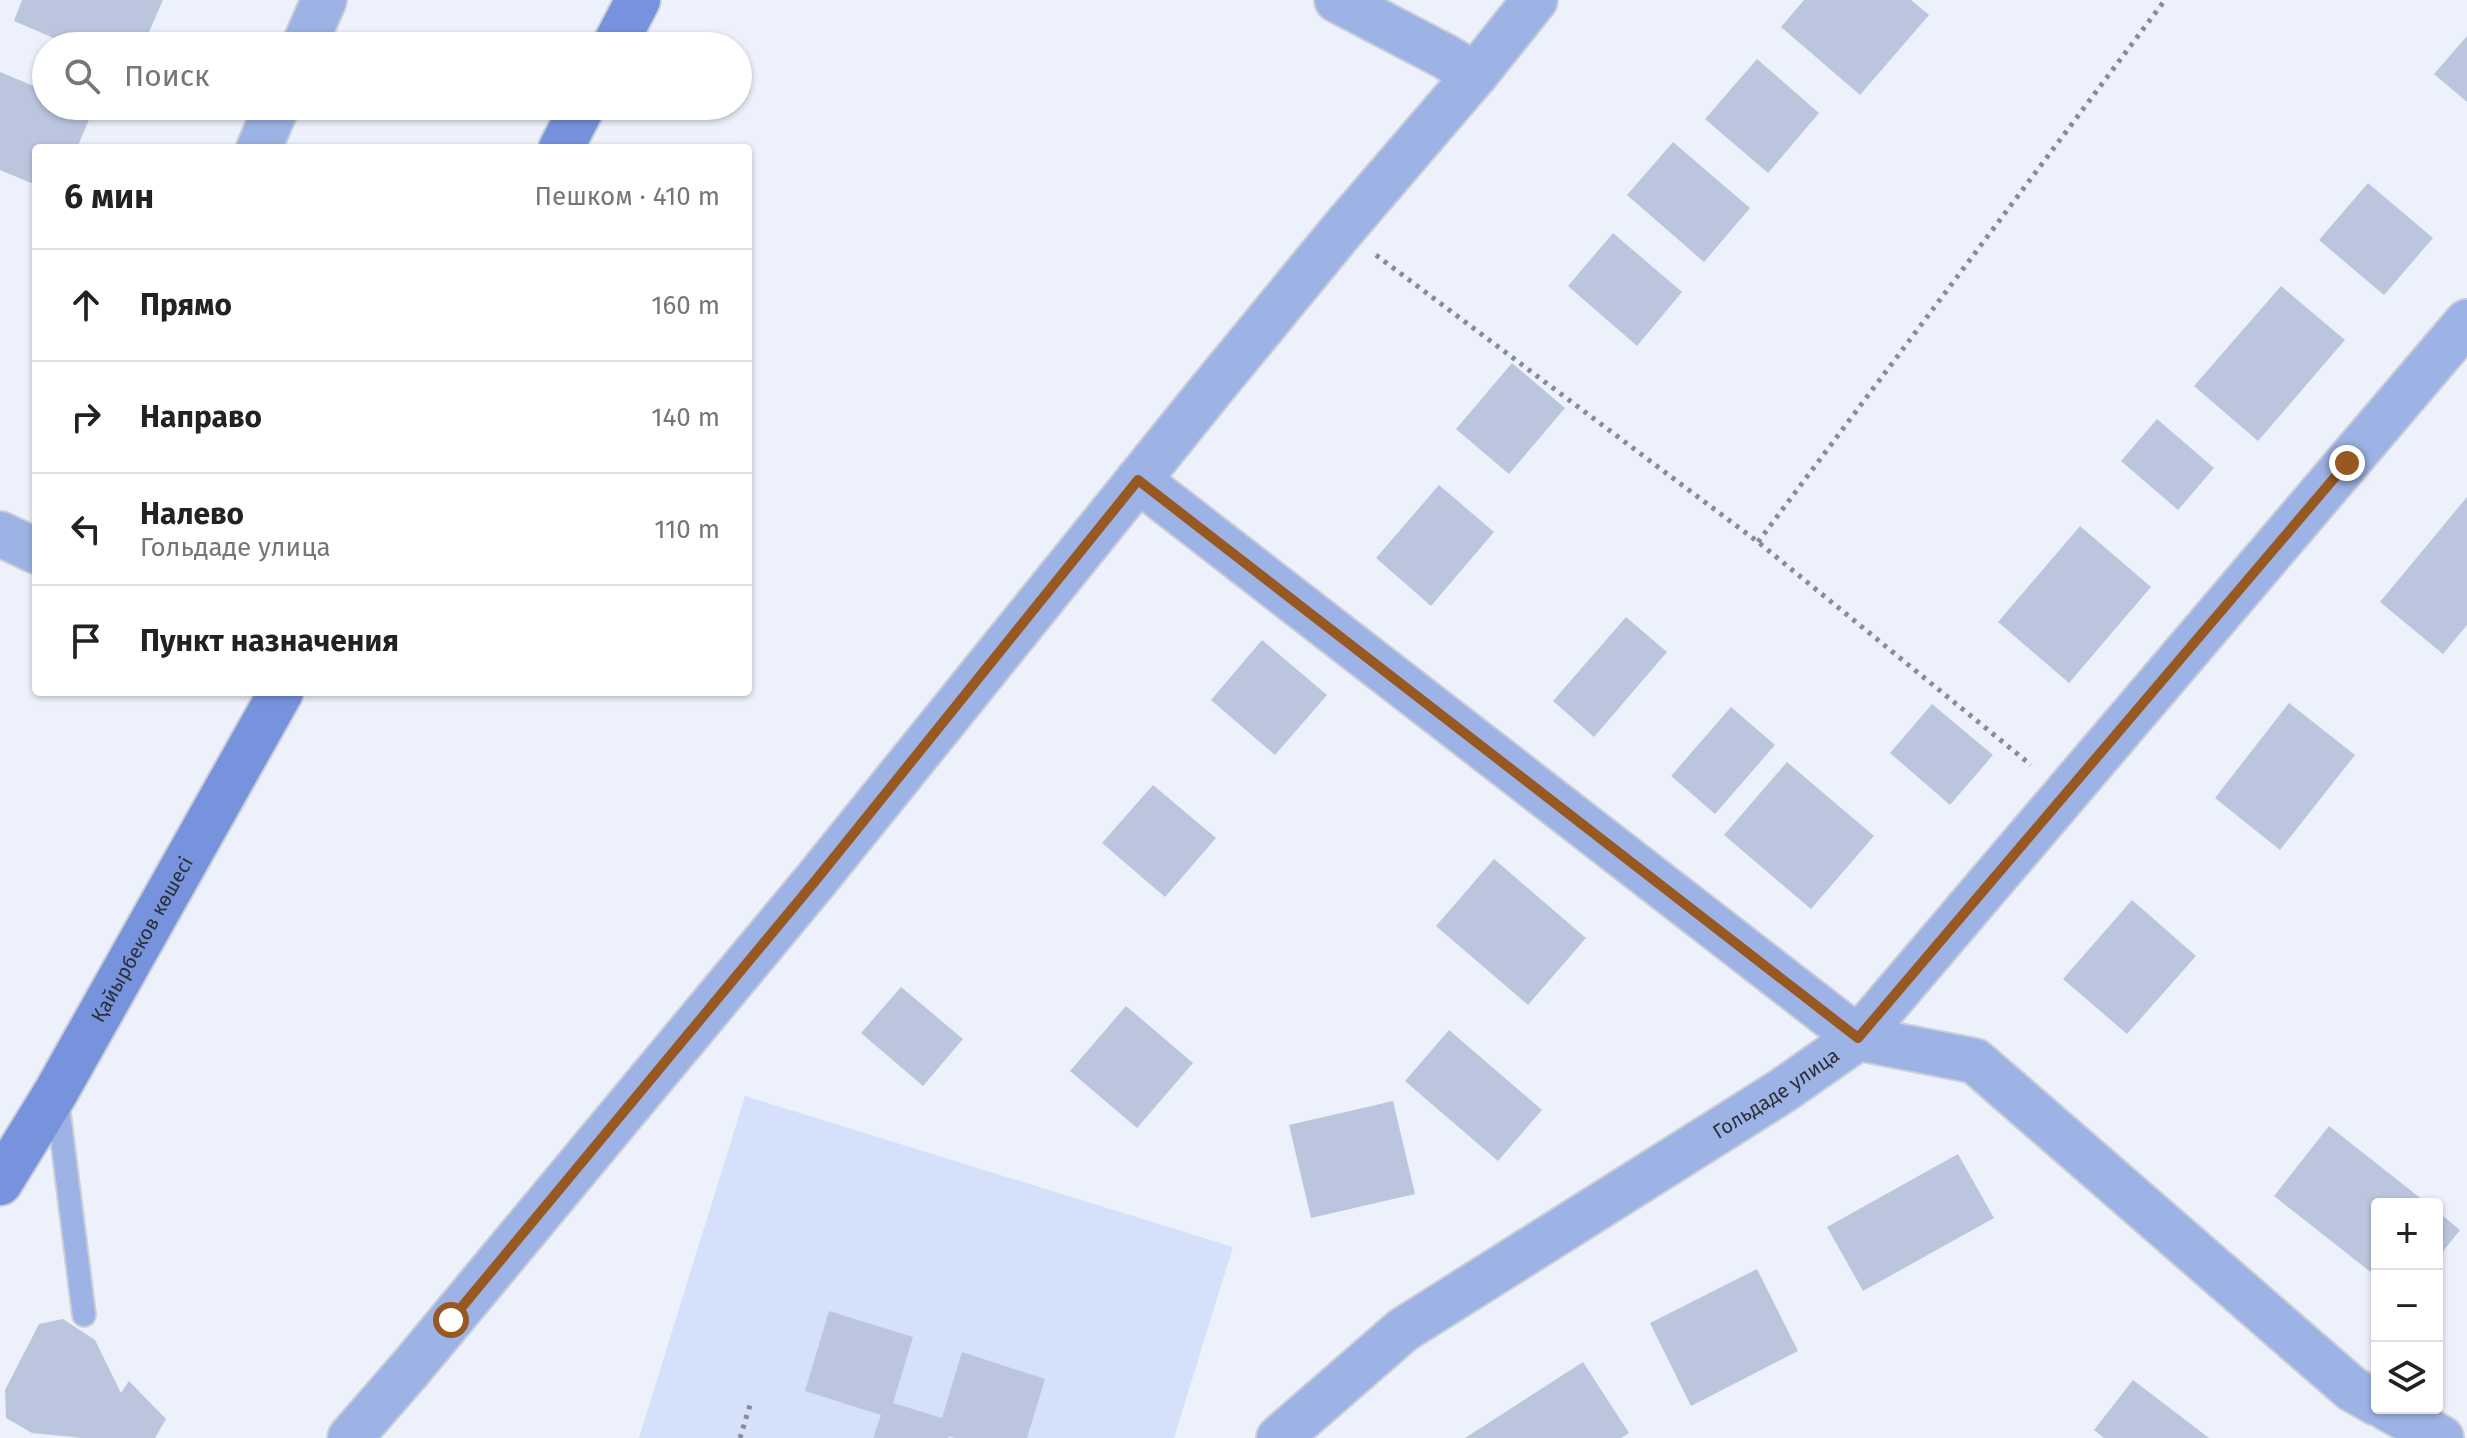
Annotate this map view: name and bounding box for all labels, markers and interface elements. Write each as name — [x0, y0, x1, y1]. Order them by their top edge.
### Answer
search box — [32, 32, 752, 120]
icon: search — [60, 54, 104, 98]
text: Поиск — [124, 58, 210, 94]
text: 6 мин — [64, 176, 154, 217]
text: Пешком · 410 m — [534, 181, 720, 212]
icon: ahead — [64, 283, 108, 327]
text: Прямо — [140, 287, 232, 323]
text: 160 m — [651, 290, 720, 321]
icon: right — [64, 395, 108, 439]
text: Направо — [140, 399, 262, 435]
text: 140 m — [651, 402, 720, 433]
route end — [2329, 445, 2365, 481]
text: Налево — [140, 496, 244, 532]
icon: left — [64, 507, 108, 551]
text: 110 m — [654, 514, 720, 545]
text: Гольдаде улица — [140, 532, 331, 563]
icon: arrive — [64, 619, 108, 663]
text: Пункт назначения — [140, 623, 399, 659]
street label: Қайырбеков көшесі — [86, 852, 198, 1026]
street label: Гольдаде улица — [1708, 1043, 1844, 1144]
map controls — [2371, 1198, 2443, 1414]
button: + — [2371, 1198, 2443, 1270]
button: − — [2371, 1270, 2443, 1342]
route start — [433, 1302, 469, 1338]
button: layers — [2371, 1342, 2443, 1414]

